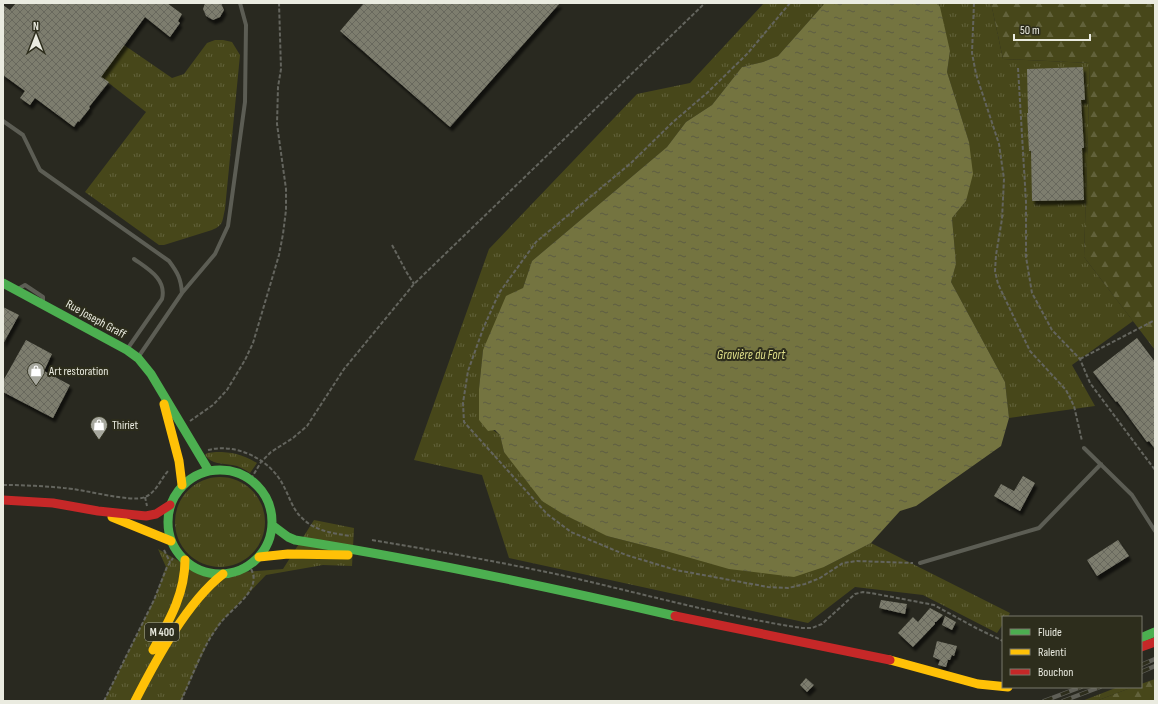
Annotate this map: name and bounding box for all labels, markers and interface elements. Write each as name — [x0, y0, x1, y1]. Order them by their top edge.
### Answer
north arrow — [16, 16, 56, 56]
scale bar — [1014, 16, 1090, 42]
text: N — [33, 20, 39, 33]
text: 50 m — [1020, 23, 1040, 38]
street label: Rue Joseph Graff — [63, 297, 129, 342]
water label: Gravière du Fort — [717, 347, 786, 363]
shop icon: Art restoration — [26, 361, 46, 386]
place label: Art restoration — [48, 364, 108, 379]
shop icon: Thiriet — [89, 415, 109, 440]
place label: Thiriet — [112, 418, 139, 433]
legend — [1002, 616, 1142, 688]
road number: M 400 — [145, 623, 179, 641]
text: Fluide — [1038, 625, 1062, 640]
text: Ralenti — [1038, 645, 1066, 660]
text: Bouchon — [1038, 665, 1073, 680]

